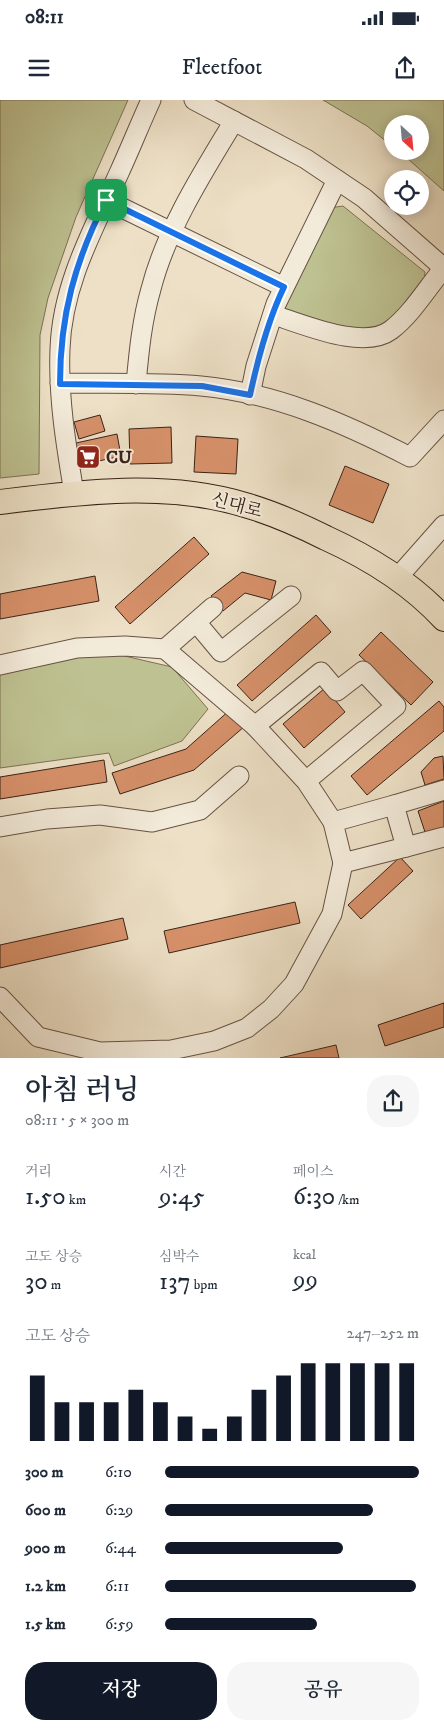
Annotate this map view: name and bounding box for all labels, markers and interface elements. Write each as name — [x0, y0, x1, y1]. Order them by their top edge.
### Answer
text: 08:11 — [25, 6, 64, 29]
icon: menu — [25, 54, 53, 82]
text: Fleetfoot — [182, 54, 262, 81]
icon: share — [391, 54, 419, 82]
north arrow — [384, 115, 429, 160]
map controls — [384, 115, 429, 215]
button: locate — [384, 170, 429, 215]
pin — [85, 179, 127, 221]
icon: arrive — [92, 186, 120, 214]
supermarket icon: CU — [75, 444, 101, 470]
place label: CU — [106, 447, 132, 469]
street label: 신대로 — [209, 489, 265, 523]
text: 아침 러닝 — [25, 1073, 139, 1108]
button: share — [367, 1075, 419, 1127]
text: 08:11 · 5 × 300 m — [25, 1110, 129, 1130]
text: 거리 — [25, 1163, 52, 1181]
text: 시간 — [159, 1163, 186, 1181]
text: 페이스 — [293, 1163, 334, 1181]
text: 1.50 — [25, 1181, 66, 1212]
text: 9:45 — [159, 1181, 205, 1212]
text: 6:30 — [293, 1181, 335, 1212]
text: km — [66, 1191, 86, 1209]
text: /km — [335, 1191, 360, 1209]
text: kcal — [293, 1246, 316, 1264]
text: 고도 상승 — [25, 1248, 82, 1266]
text: 심박수 — [159, 1248, 200, 1266]
text: 99 — [293, 1264, 318, 1295]
text: 30 — [25, 1266, 48, 1297]
text: 137 — [159, 1266, 191, 1297]
text: m — [48, 1276, 61, 1294]
text: bpm — [191, 1276, 218, 1294]
text: 247–252 m — [347, 1323, 419, 1343]
text: 고도 상승 — [25, 1326, 90, 1346]
text: 300 m — [25, 1462, 64, 1482]
text: 6:10 — [105, 1462, 132, 1482]
text: 600 m — [25, 1500, 66, 1520]
text: 6:29 — [105, 1500, 133, 1520]
text: 900 m — [25, 1538, 66, 1558]
text: 6:44 — [105, 1538, 136, 1558]
text: 1.2 km — [25, 1576, 66, 1596]
text: 6:11 — [105, 1576, 129, 1596]
text: 1.5 km — [25, 1614, 66, 1634]
text: 6:59 — [105, 1614, 133, 1634]
button: 저장 — [25, 1662, 217, 1720]
button: 공유 — [227, 1662, 419, 1720]

